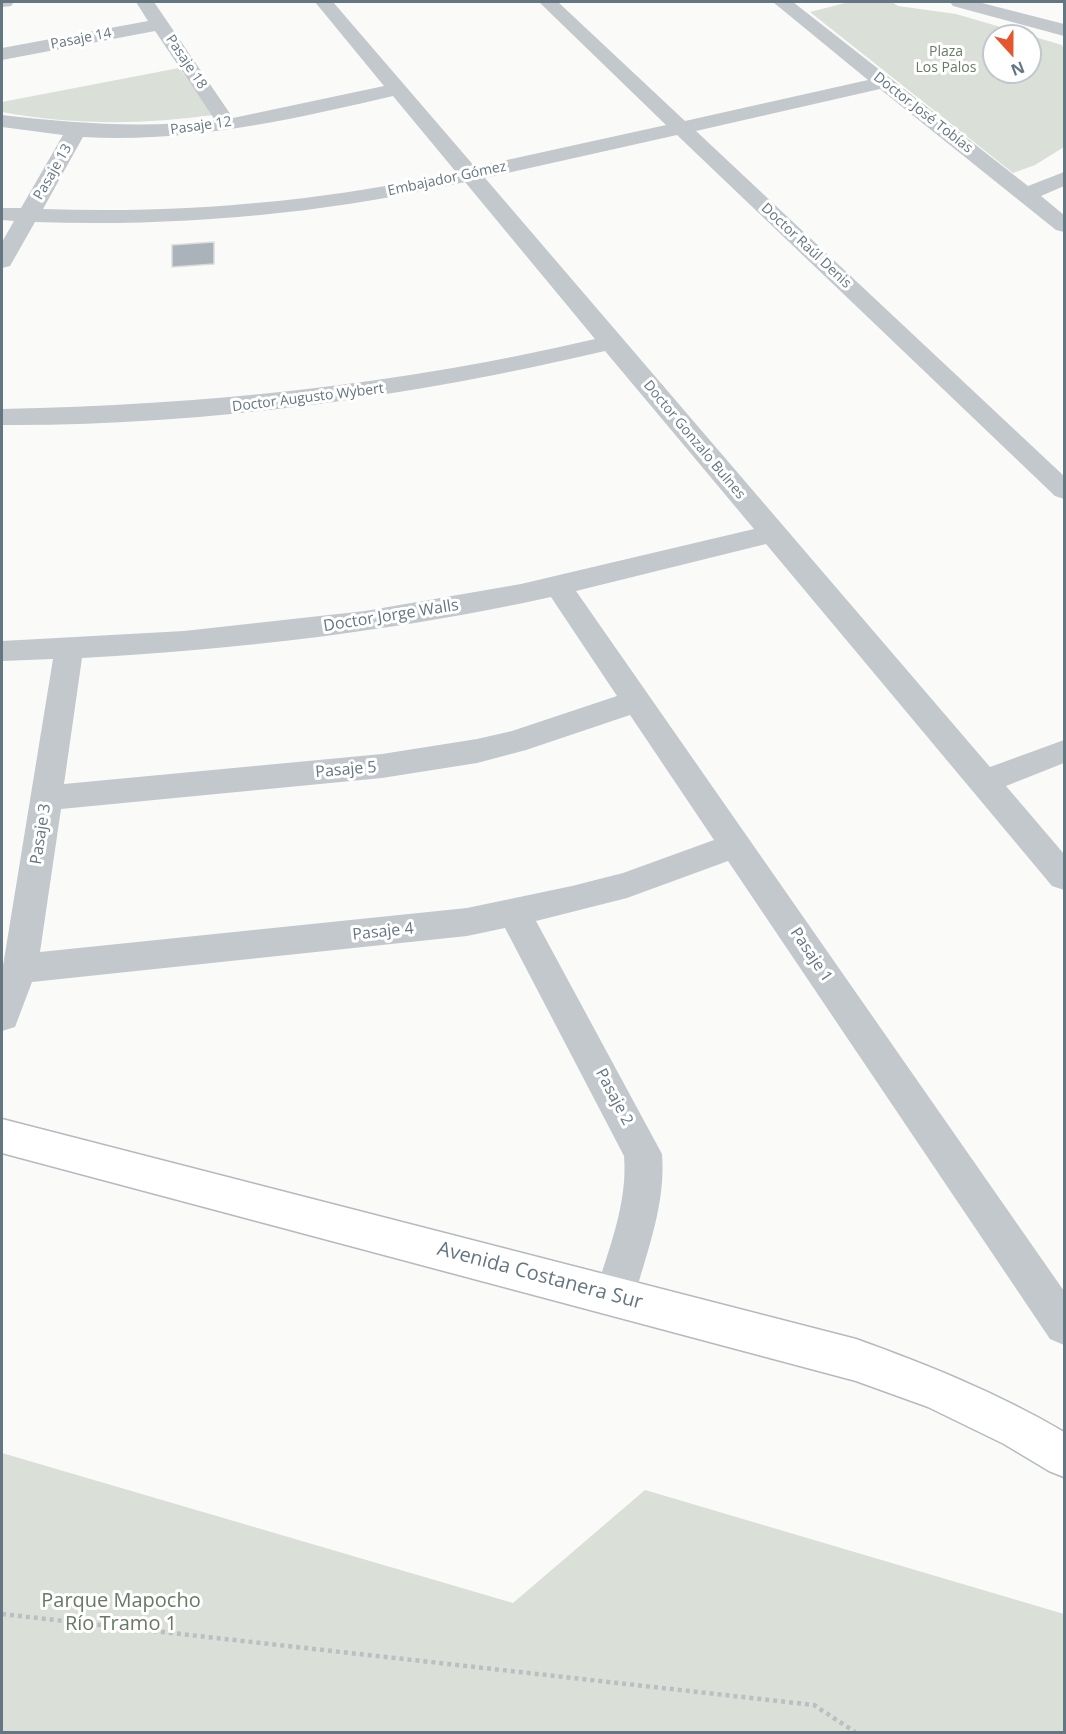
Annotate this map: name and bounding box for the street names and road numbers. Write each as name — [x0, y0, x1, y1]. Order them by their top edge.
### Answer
street label: Pasaje 14 — [49, 25, 113, 53]
street label: Pasaje 18 — [162, 32, 210, 92]
street label: Doctor José Tobías — [870, 69, 976, 157]
street label: Pasaje 12 — [169, 113, 233, 139]
street label: Pasaje 13 — [30, 141, 76, 203]
street label: Embajador Gómez — [386, 158, 508, 200]
street label: Doctor Raúl Denis — [757, 200, 855, 292]
street label: Doctor Gonzalo Bulnes — [640, 377, 748, 503]
street label: Doctor Augusto Wybert — [231, 380, 385, 416]
street label: Doctor Jorge Walls — [322, 596, 460, 636]
street label: Pasaje 5 — [315, 758, 377, 782]
street label: Pasaje 3 — [27, 802, 55, 866]
street label: Pasaje 4 — [351, 919, 415, 945]
street label: Pasaje 1 — [786, 924, 836, 986]
street label: Pasaje 2 — [591, 1065, 637, 1129]
street label: Avenida Costanera Sur — [435, 1237, 645, 1315]

